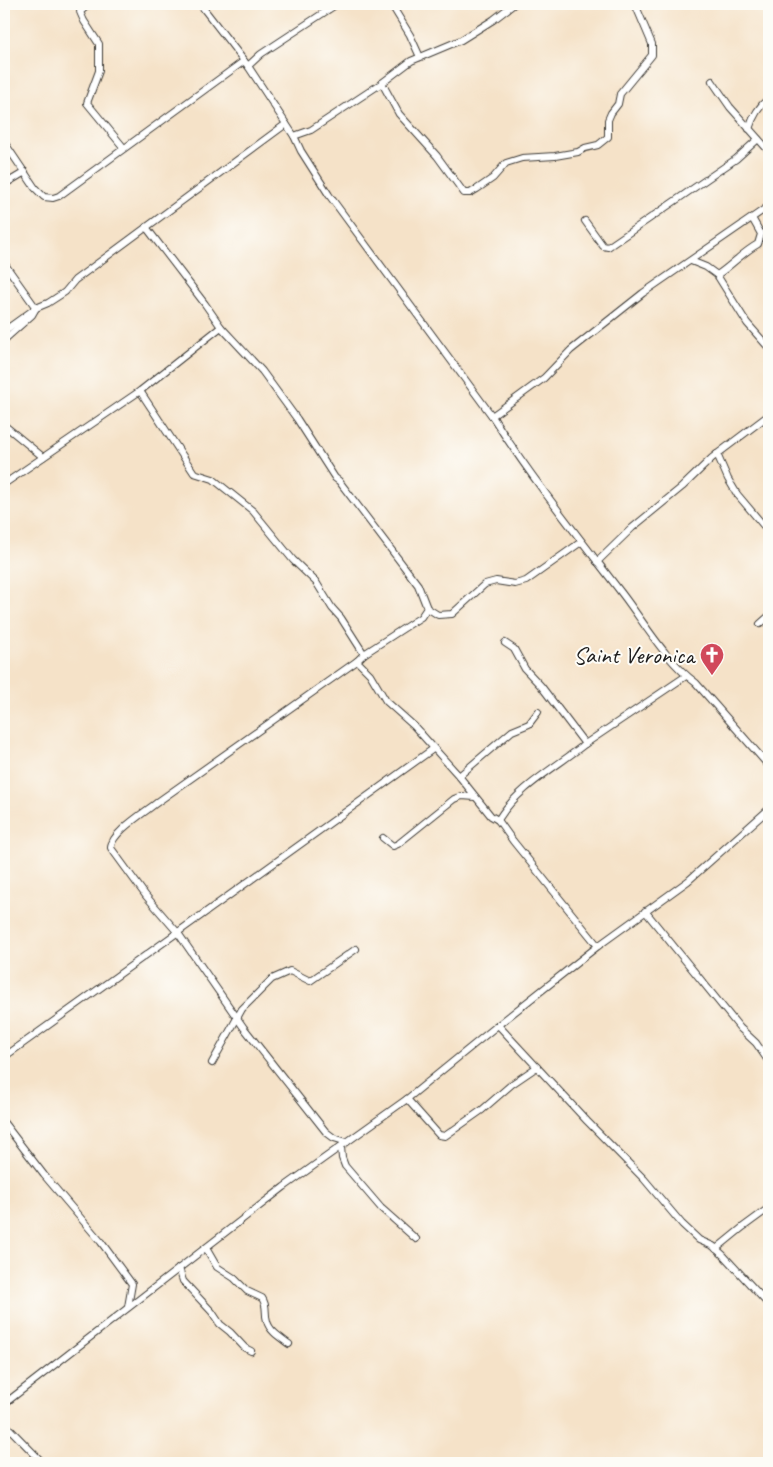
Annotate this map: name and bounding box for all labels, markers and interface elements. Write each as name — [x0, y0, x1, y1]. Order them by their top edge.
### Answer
place label: Saint Veronica — [574, 640, 696, 670]
church icon: Saint Veronica — [699, 642, 725, 676]

